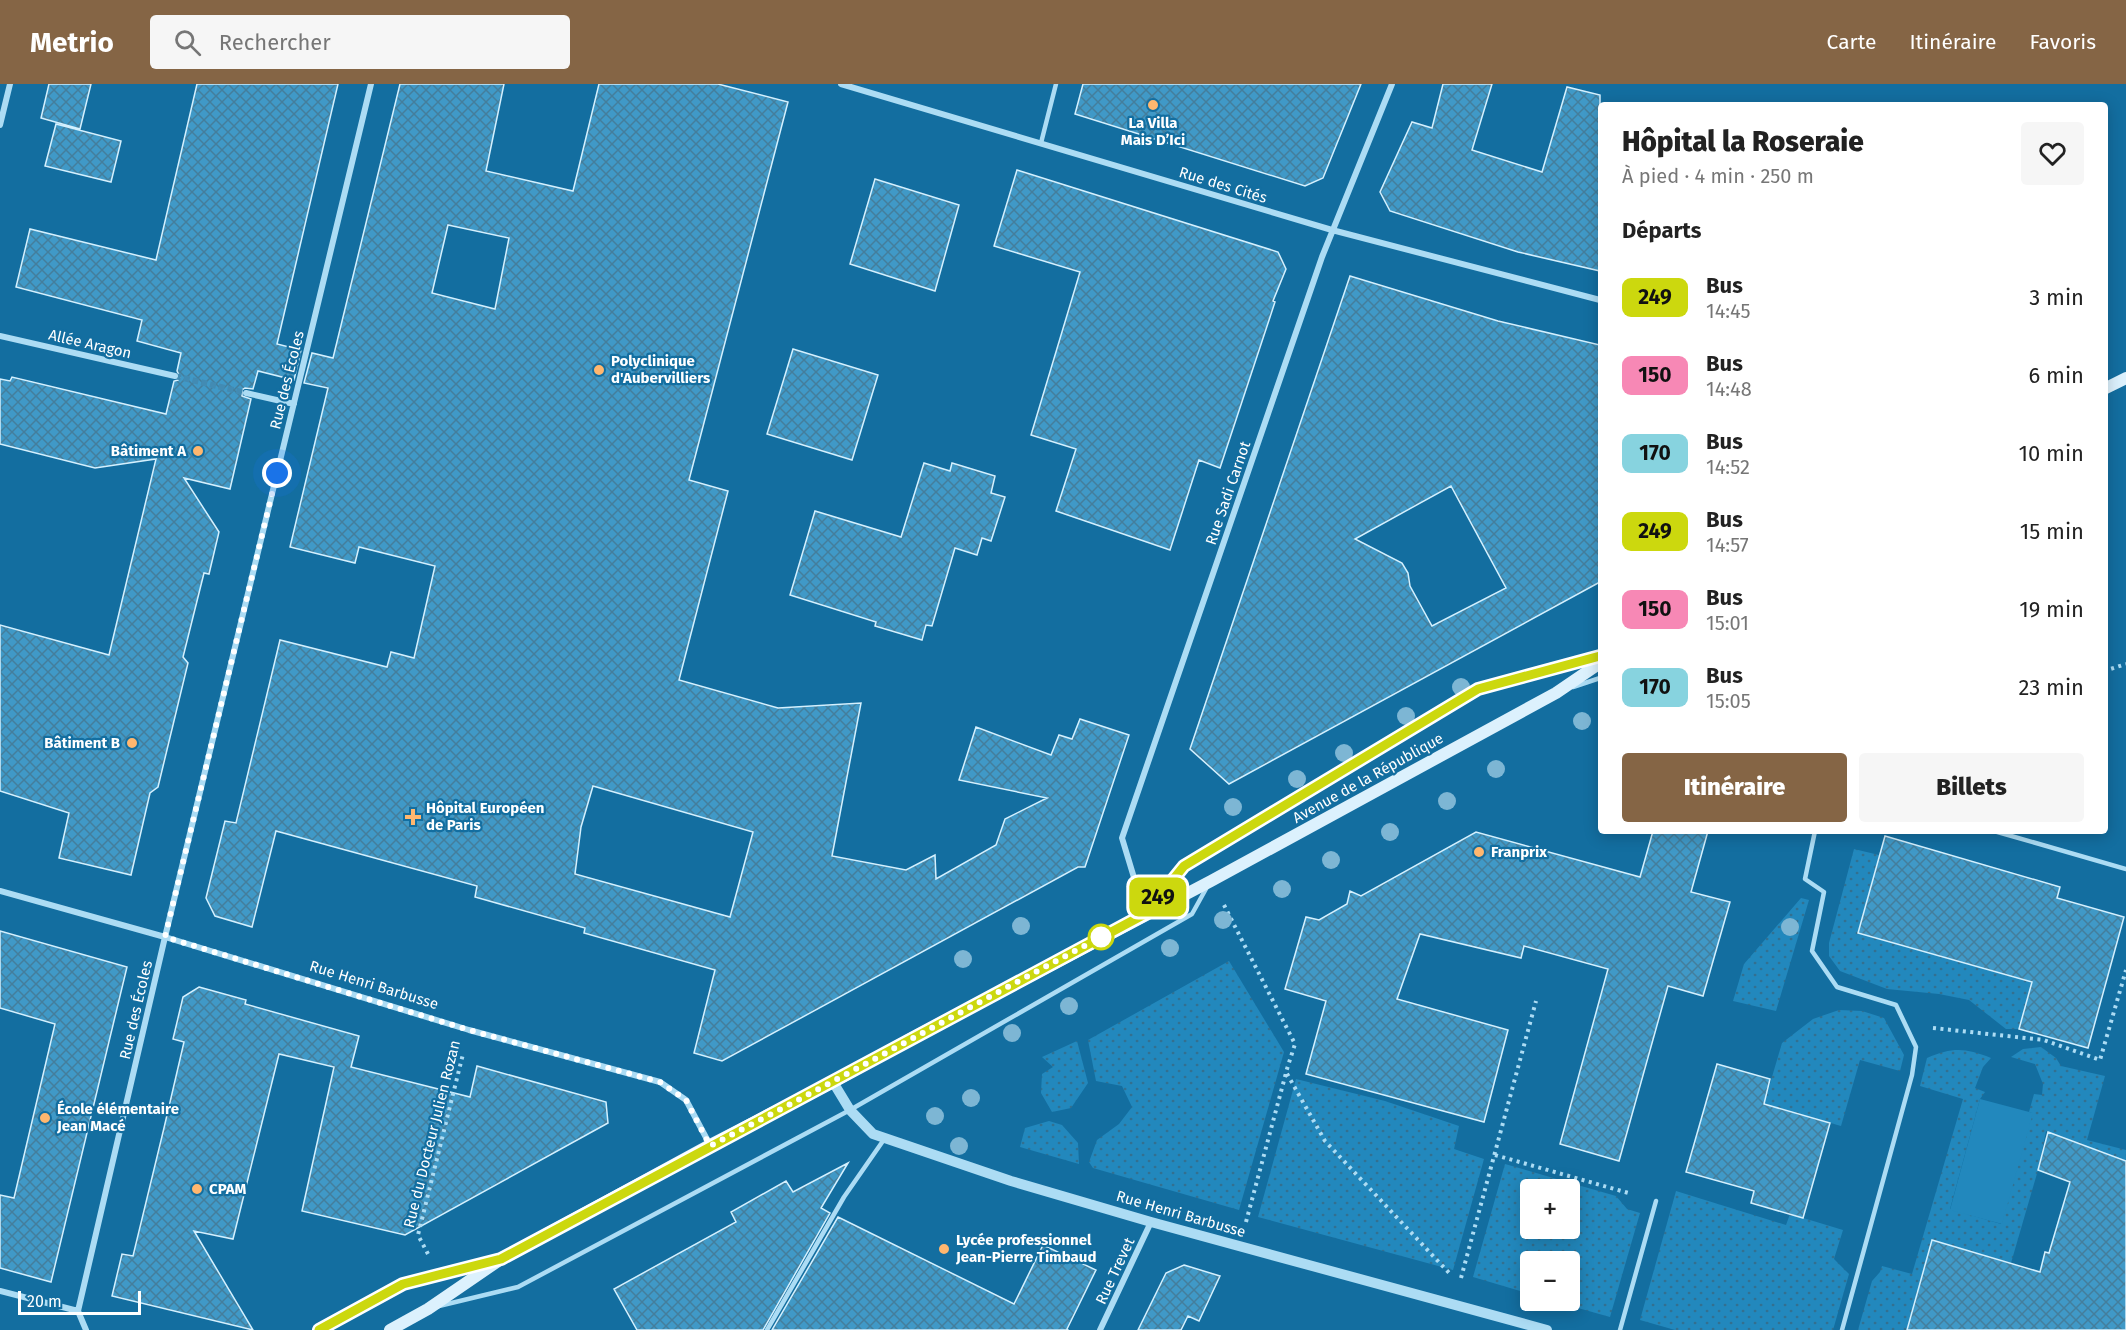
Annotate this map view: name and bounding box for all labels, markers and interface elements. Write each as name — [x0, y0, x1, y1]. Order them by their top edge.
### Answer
search box — [150, 15, 570, 69]
text: Metrio — [30, 26, 114, 59]
icon: search — [171, 26, 204, 59]
text: Rechercher — [219, 29, 331, 56]
text: Carte — [1827, 29, 1876, 55]
text: Itinéraire — [1909, 29, 1996, 55]
text: Favoris — [2029, 29, 2096, 55]
marker: La Villa Mais D’Ici — [1146, 98, 1160, 112]
place label: La Villa Mais D’Ici — [1121, 114, 1185, 149]
button: heart — [2021, 122, 2084, 185]
text: Hôpital la Roseraie — [1622, 125, 1864, 158]
street label: Rue des Cités — [1177, 163, 1269, 207]
text: À pied · 4 min · 250 m — [1622, 164, 1814, 188]
text: Départs — [1622, 217, 1701, 244]
text: Bus — [1706, 272, 1743, 299]
text: 249 — [1638, 284, 1672, 310]
text: 3 min — [2029, 284, 2084, 311]
text: 14:45 — [1706, 299, 1750, 323]
street label: Allée Aragon — [47, 326, 133, 362]
street label: Rue des Écoles — [266, 329, 308, 431]
text: Bus — [1706, 350, 1743, 377]
place label: Polyclinique d'Aubervilliers — [611, 352, 710, 387]
text: 150 — [1638, 362, 1672, 388]
text: 6 min — [2028, 362, 2084, 389]
marker: Polyclinique d'Aubervilliers — [592, 363, 606, 377]
text: 14:48 — [1706, 377, 1752, 401]
text: Bus — [1706, 428, 1743, 455]
street label: Rue Sadi Carnot — [1202, 438, 1254, 547]
text: 170 — [1639, 440, 1671, 466]
text: 10 min — [2018, 440, 2084, 467]
place label: Bâtiment A — [111, 442, 187, 460]
marker: Bâtiment A — [191, 444, 205, 458]
text: 14:52 — [1706, 455, 1750, 479]
your location — [262, 458, 292, 488]
text: Bus — [1706, 506, 1743, 533]
text: 249 — [1638, 518, 1672, 544]
text: 15 min — [2020, 518, 2084, 545]
text: 14:57 — [1706, 533, 1749, 557]
text: Bus — [1706, 584, 1743, 611]
text: 150 — [1638, 596, 1672, 622]
text: 19 min — [2019, 596, 2084, 623]
text: 15:01 — [1706, 611, 1749, 635]
text: Bus — [1706, 662, 1743, 689]
text: 170 — [1639, 674, 1671, 700]
text: 23 min — [2018, 674, 2084, 701]
text: 15:05 — [1706, 689, 1751, 713]
street label: Avenue de la République — [1290, 729, 1446, 827]
place label: Bâtiment B — [44, 734, 120, 752]
marker: Bâtiment B — [125, 736, 139, 750]
button: Itinéraire — [1622, 753, 1847, 822]
button: Billets — [1859, 753, 2084, 822]
place label: Hôpital Européen de Paris — [426, 799, 544, 834]
marker: Hôpital Européen de Paris — [404, 808, 422, 826]
place label: Franprix — [1491, 843, 1547, 861]
marker: Franprix — [1472, 845, 1486, 859]
line badge: 249 — [1124, 878, 1192, 916]
text: 249 — [1141, 884, 1175, 910]
unlabelled marker — [1088, 924, 1114, 950]
street label: Rue Henri Barbusse — [307, 957, 441, 1013]
street label: Rue des Écoles — [116, 959, 156, 1061]
street label: Rue du Docteur Julien Rozan — [400, 1038, 464, 1230]
place label: École élémentaire Jean Macé — [56, 1100, 179, 1135]
marker: École élémentaire Jean Macé — [38, 1111, 52, 1125]
map controls — [1520, 1179, 1580, 1311]
button: + — [1520, 1179, 1580, 1239]
place label: CPAM — [209, 1180, 247, 1198]
marker: CPAM — [190, 1182, 204, 1196]
street label: Rue Henri Barbusse — [1114, 1187, 1248, 1241]
place label: Lycée professionnel Jean-Pierre Timbaud — [955, 1231, 1096, 1266]
street label: Rue Trevet — [1092, 1234, 1139, 1307]
marker: Lycée professionnel Jean-Pierre Timbaud — [937, 1242, 951, 1256]
button: − — [1520, 1251, 1580, 1311]
scale bar — [18, 1288, 141, 1316]
text: 20 m — [27, 1292, 62, 1311]

